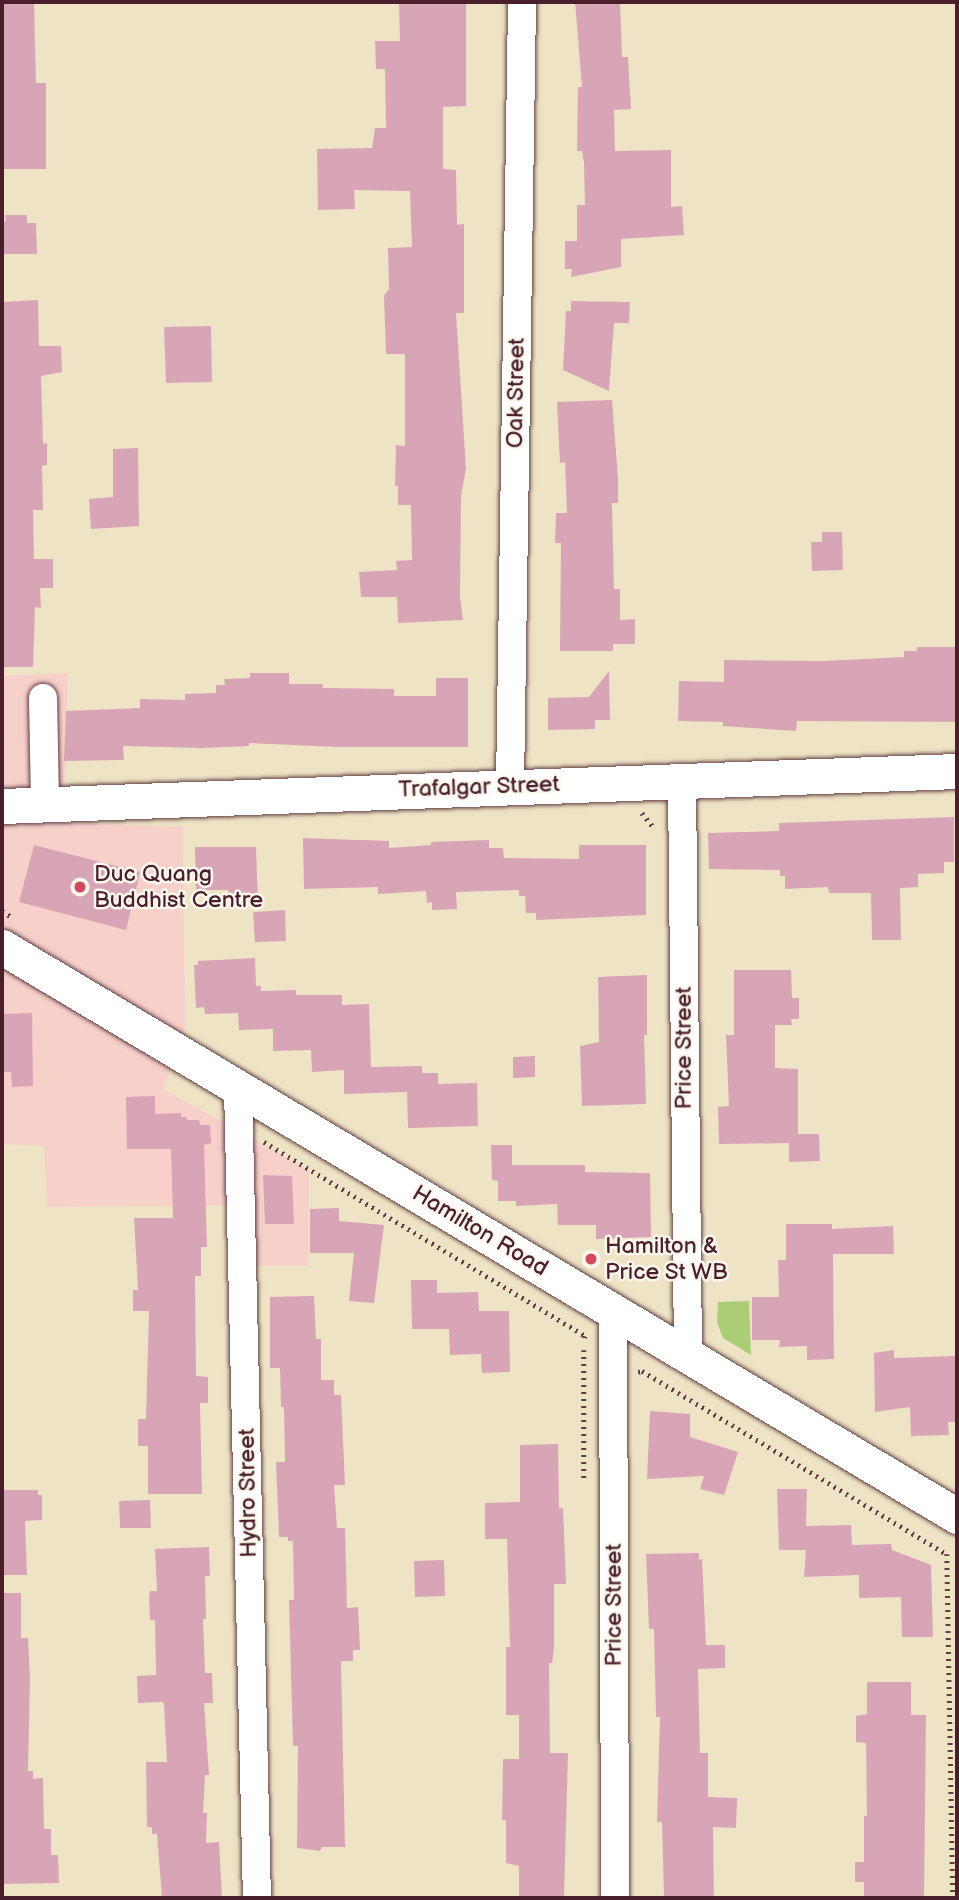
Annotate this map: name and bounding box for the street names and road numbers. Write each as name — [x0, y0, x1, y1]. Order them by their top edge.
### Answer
street label: Oak Street — [501, 337, 531, 449]
street label: Trafalgar Street — [398, 770, 560, 804]
street label: Price Street — [670, 986, 698, 1110]
street label: Hamilton Road — [407, 1180, 553, 1282]
street label: Hydro Street — [233, 1428, 263, 1558]
street label: Price Street — [600, 1543, 628, 1667]

